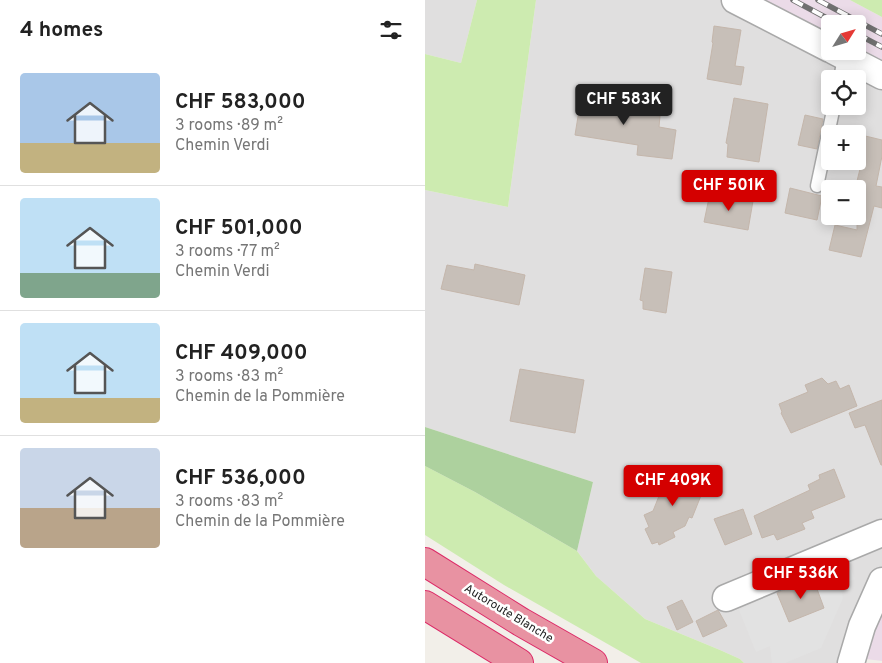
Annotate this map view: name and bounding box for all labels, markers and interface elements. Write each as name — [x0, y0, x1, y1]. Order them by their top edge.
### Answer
north arrow — [821, 15, 866, 60]
map controls — [821, 15, 866, 225]
icon: filters — [377, 16, 405, 44]
text: 4 homes — [20, 17, 103, 44]
button: locate — [821, 70, 866, 115]
pin: CHF 583K — [572, 84, 676, 126]
text: CHF 583,000 — [175, 89, 306, 116]
text: CHF 583K — [586, 90, 662, 110]
icon: home — [60, 93, 120, 153]
text: 3 rooms · 89 m² — [175, 116, 283, 136]
button: + — [821, 125, 866, 170]
text: Chemin Verdi — [175, 136, 270, 156]
pin: CHF 501K — [677, 170, 781, 212]
text: CHF 501K — [693, 176, 765, 196]
button: − — [821, 180, 866, 225]
text: CHF 501,000 — [175, 215, 303, 242]
icon: home — [60, 218, 120, 278]
text: 3 rooms · 77 m² — [175, 242, 280, 262]
text: Chemin Verdi — [175, 262, 270, 282]
text: CHF 409,000 — [175, 340, 308, 367]
icon: home — [60, 343, 120, 403]
text: 3 rooms · 83 m² — [175, 367, 283, 387]
text: Chemin de la Pommière — [175, 387, 345, 407]
pin: CHF 409K — [621, 464, 725, 507]
text: CHF 536,000 — [175, 465, 306, 492]
icon: home — [60, 468, 120, 528]
text: CHF 409K — [635, 471, 711, 491]
text: 3 rooms · 83 m² — [175, 492, 283, 512]
text: Chemin de la Pommière — [175, 512, 345, 532]
pin: CHF 536K — [749, 558, 853, 600]
text: CHF 536K — [763, 564, 839, 584]
street label: Autoroute Blanche — [461, 581, 556, 647]

